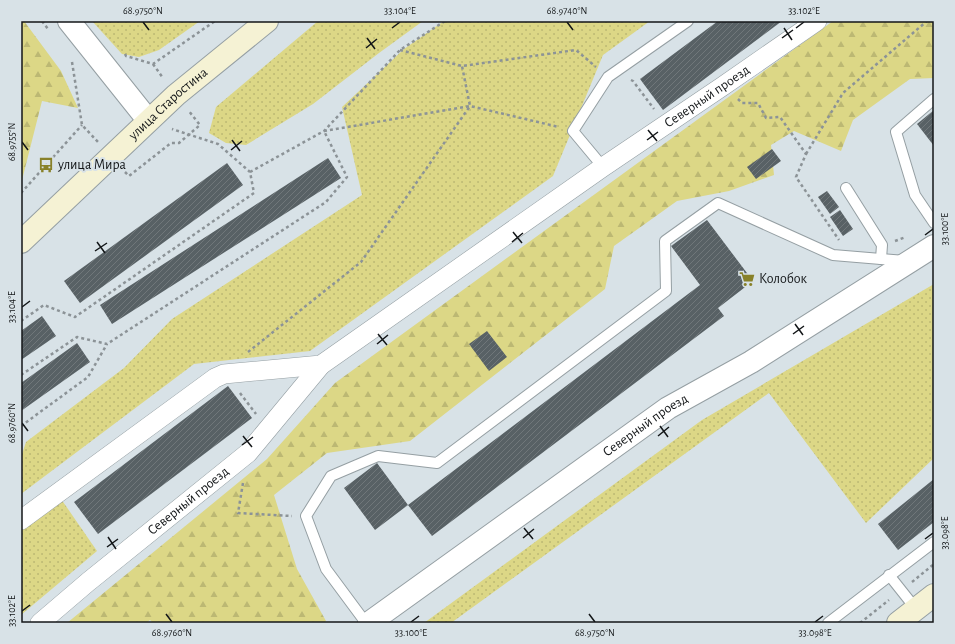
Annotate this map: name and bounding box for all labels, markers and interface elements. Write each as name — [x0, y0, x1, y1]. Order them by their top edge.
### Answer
text: 68.9750°N — [123, 6, 163, 16]
text: 33.104°E — [384, 6, 416, 16]
text: 68.9740°N — [547, 6, 587, 16]
text: 33.102°E — [788, 6, 820, 16]
street label: Северный проезд — [662, 63, 752, 130]
street label: улица Старостина — [126, 65, 211, 143]
text: 68.9755°N — [7, 123, 17, 161]
bus stop icon: улица Мира — [37, 156, 55, 174]
place label: улица Мира — [57, 158, 127, 172]
text: 33.100°E — [940, 213, 950, 245]
supermarket icon: Колобок — [738, 270, 756, 288]
place label: Колобок — [759, 272, 807, 286]
text: 33.104°E — [7, 291, 17, 323]
street label: Северный проезд — [600, 391, 690, 459]
text: 68.9760°N — [7, 403, 17, 443]
street label: Северный проезд — [145, 464, 232, 538]
text: 33.098°E — [940, 516, 950, 550]
text: 33.102°E — [7, 595, 17, 627]
text: 68.9760°N — [152, 628, 192, 638]
text: 33.100°E — [395, 628, 427, 638]
text: 68.9750°N — [575, 628, 615, 638]
text: 33.098°E — [799, 628, 832, 638]

